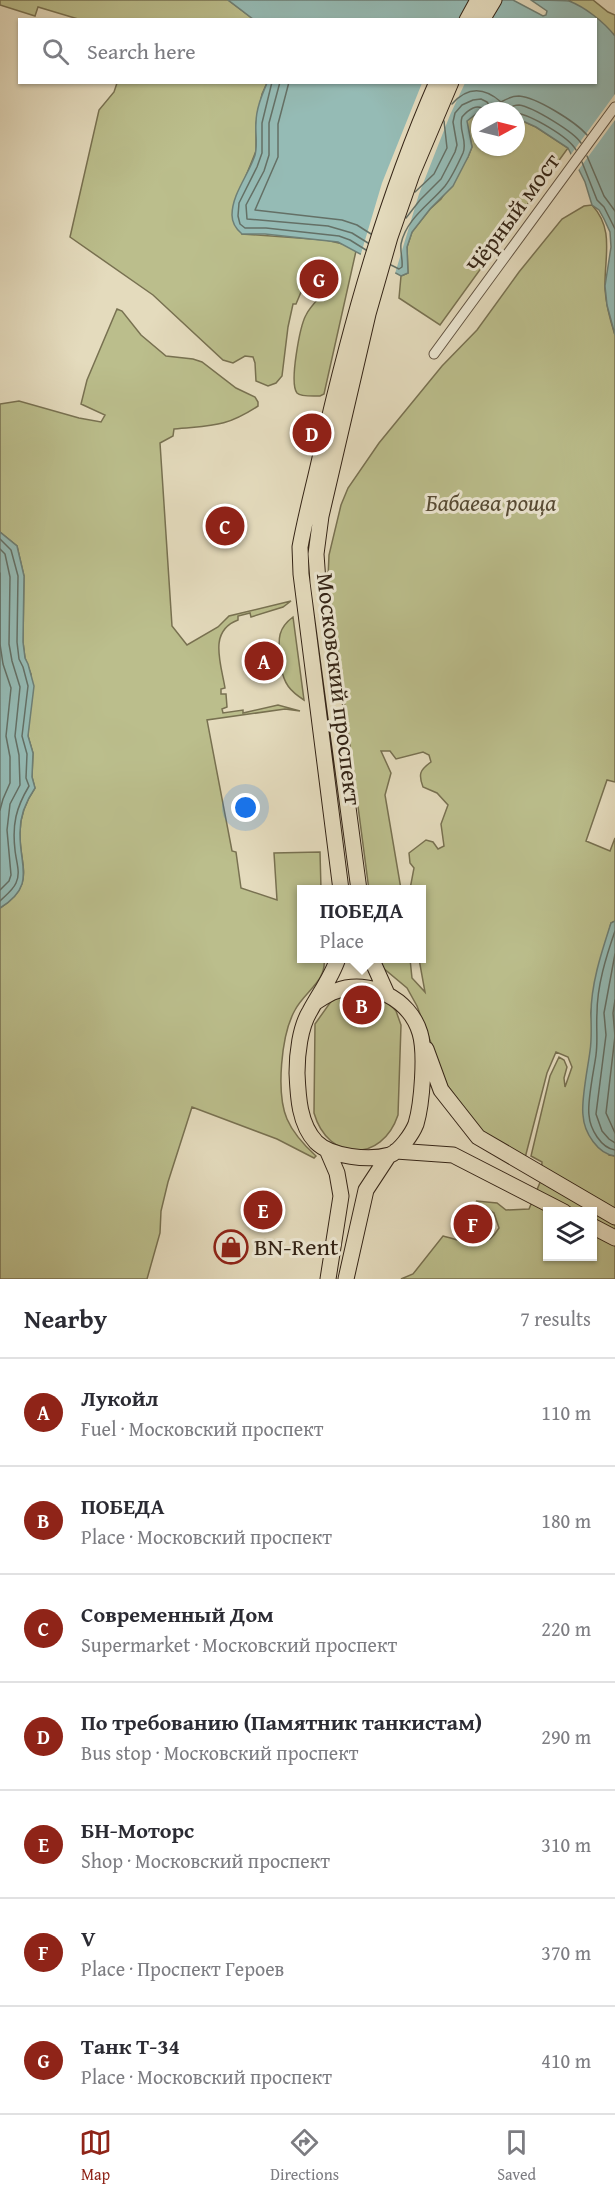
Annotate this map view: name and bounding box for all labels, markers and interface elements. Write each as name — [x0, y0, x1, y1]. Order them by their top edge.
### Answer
search box — [18, 18, 597, 84]
icon: search — [39, 35, 72, 68]
text: Search here — [87, 35, 196, 67]
north arrow — [471, 102, 525, 156]
street label: Чёрный мост — [457, 145, 568, 280]
pin: G — [300, 256, 338, 302]
pin: D — [292, 410, 332, 456]
park label: Бабаева роща — [426, 485, 556, 520]
pin: C — [206, 504, 244, 548]
street label: Московский проспект — [308, 571, 371, 807]
pin: A — [244, 638, 284, 684]
your location — [231, 793, 260, 822]
popup — [297, 885, 426, 963]
text: ПОБЕДА — [320, 894, 403, 926]
text: Place — [320, 926, 364, 955]
pin: B — [342, 982, 382, 1028]
pin: E — [244, 1188, 282, 1232]
pin: F — [454, 1202, 492, 1246]
map controls — [543, 1207, 597, 1261]
button: layers — [543, 1207, 597, 1261]
shop icon: BN-Rent — [213, 1229, 249, 1265]
place label: BN-Rent — [254, 1229, 339, 1264]
text: Nearby — [24, 1299, 107, 1338]
text: 7 results — [520, 1304, 591, 1333]
text: Лукойл — [81, 1382, 158, 1414]
text: A — [37, 1398, 50, 1427]
text: 110 m — [541, 1398, 591, 1427]
text: Fuel · Московский проспект — [81, 1414, 323, 1443]
text: ПОБЕДА — [81, 1490, 164, 1522]
text: B — [37, 1506, 50, 1535]
text: 180 m — [541, 1506, 591, 1535]
text: Place · Московский проспект — [81, 1522, 332, 1551]
text: Современный Дом — [81, 1598, 274, 1630]
text: C — [38, 1614, 49, 1643]
text: 220 m — [541, 1614, 591, 1643]
text: Supermarket · Московский проспект — [81, 1630, 397, 1659]
text: По требованию (Памятник танкистам) — [81, 1706, 482, 1738]
text: D — [37, 1722, 50, 1751]
text: 290 m — [541, 1722, 591, 1751]
text: Bus stop · Московский проспект — [81, 1738, 358, 1767]
text: БН-Моторс — [81, 1814, 194, 1846]
text: E — [38, 1830, 49, 1859]
text: 310 m — [541, 1830, 591, 1859]
text: Shop · Московский проспект — [81, 1846, 330, 1875]
text: V — [81, 1922, 96, 1954]
text: F — [38, 1938, 49, 1967]
text: 370 m — [541, 1938, 591, 1967]
text: Place · Проспект Героев — [81, 1954, 284, 1983]
text: Танк Т-34 — [81, 2030, 180, 2062]
text: G — [37, 2046, 50, 2075]
text: 410 m — [541, 2046, 591, 2075]
text: Place · Московский проспект — [81, 2062, 332, 2091]
tab: Map — [79, 2126, 112, 2186]
tab: Directions — [270, 2126, 339, 2186]
tab: Saved — [497, 2126, 536, 2186]

